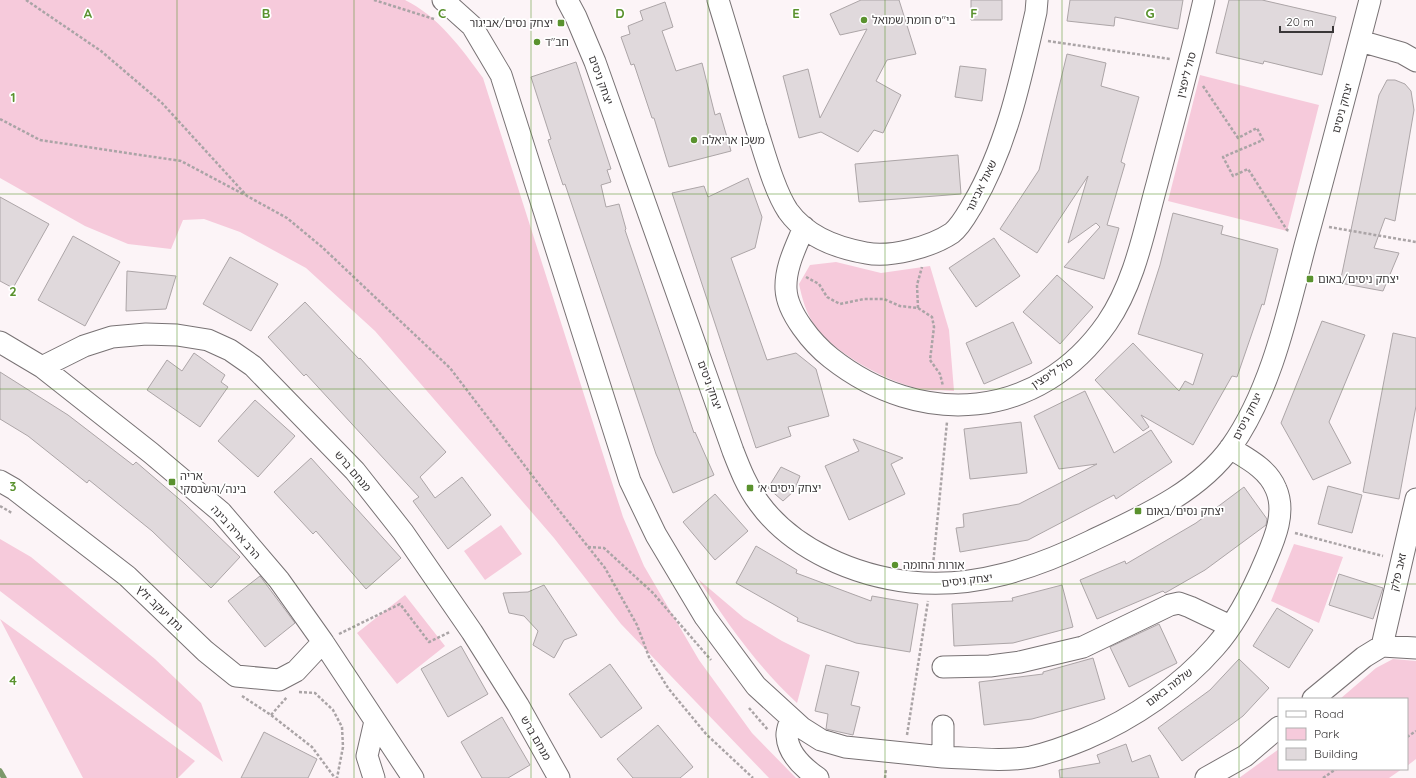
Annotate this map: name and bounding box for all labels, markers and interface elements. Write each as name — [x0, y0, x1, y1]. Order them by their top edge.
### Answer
text: A — [84, 5, 93, 21]
text: B — [262, 5, 270, 21]
text: C — [438, 5, 446, 21]
text: D — [615, 5, 625, 21]
text: E — [792, 5, 800, 21]
text: F — [970, 5, 978, 21]
text: G — [1145, 5, 1155, 21]
scale bar — [1280, 8, 1333, 34]
place label: בי"ס חומת שמואל — [872, 13, 955, 27]
text: 20 m — [1286, 14, 1314, 29]
marker: בי"ס חומת שמואל — [859, 15, 869, 25]
place label: יצחק נסים/אביגור — [469, 16, 553, 30]
marker: יצחק נסים/אביגור — [556, 18, 566, 28]
place label: חב"ד — [545, 35, 569, 49]
marker: חב"ד — [532, 37, 542, 47]
street label: סול ליפצין — [1173, 50, 1199, 100]
street label: יצחק ניסים — [586, 54, 616, 106]
street label: יצחק ניסים — [1329, 81, 1355, 135]
text: 1 — [10, 89, 16, 105]
place label: משכן אריאלה — [702, 133, 765, 147]
marker: משכן אריאלה — [689, 135, 699, 145]
street label: שאול אביגור — [962, 157, 1000, 215]
place label: יצחק ניסים/באום — [1318, 272, 1399, 286]
marker: יצחק ניסים/באום — [1305, 274, 1315, 284]
text: 2 — [9, 283, 17, 299]
street label: סול ליפצין — [1028, 354, 1076, 392]
street label: יצחק ניסים — [695, 359, 725, 411]
street label: יצחק ניסים — [1229, 390, 1265, 442]
street label: מנחם ברש — [332, 448, 374, 494]
place label: אריה בינה/ורשבסקי — [180, 469, 246, 496]
marker: אריה בינה/ורשבסקי — [167, 477, 177, 487]
text: 3 — [10, 478, 17, 494]
place label: יצחק ניסים א׳ — [758, 481, 821, 495]
marker: יצחק ניסים א׳ — [745, 483, 755, 493]
street label: הרב אריה בינה — [208, 502, 264, 562]
place label: יצחק נסים/באום — [1146, 504, 1224, 518]
marker: יצחק נסים/באום — [1133, 506, 1143, 516]
street label: זאב פלק — [1387, 551, 1409, 593]
place label: אורות החומה — [903, 558, 964, 572]
marker: אורות החומה — [890, 560, 900, 570]
street label: יצחק ניסים — [941, 570, 993, 590]
street label: נתן יעקב זלץ — [134, 582, 186, 634]
street label: שלמה באום — [1143, 665, 1195, 709]
text: 4 — [9, 672, 17, 688]
legend — [1278, 698, 1408, 770]
text: Road — [1314, 706, 1344, 721]
street label: מנחם ברש — [518, 713, 554, 763]
text: Park — [1314, 726, 1339, 741]
text: Building — [1314, 746, 1358, 761]

